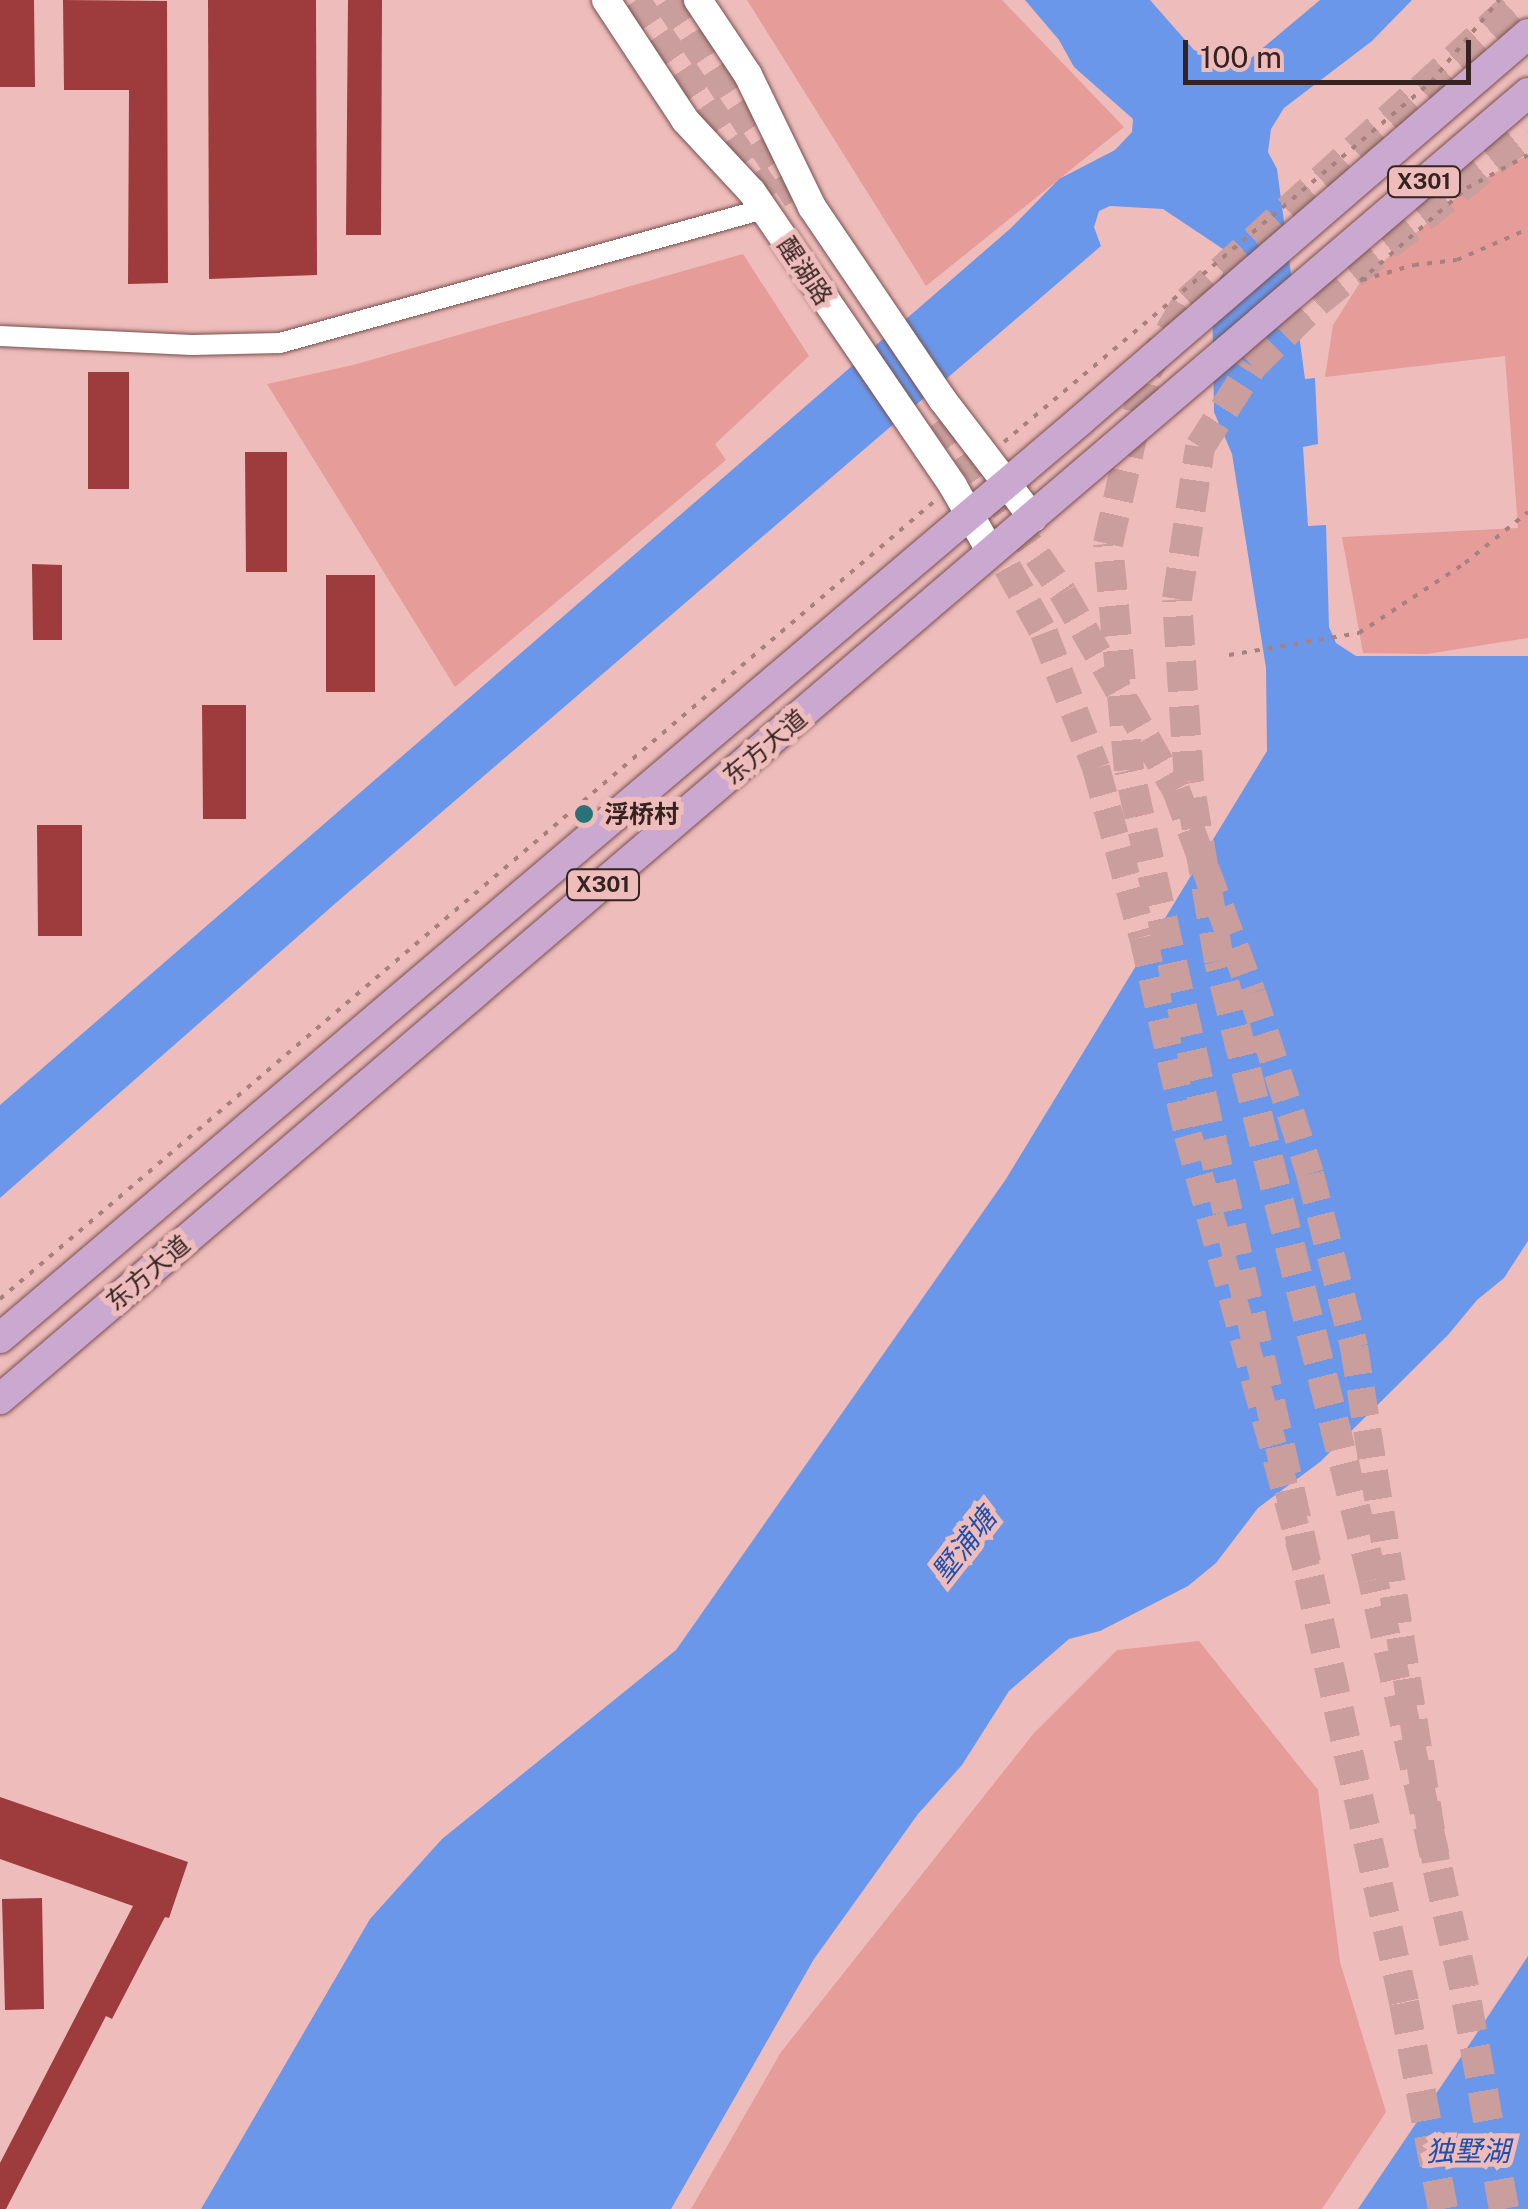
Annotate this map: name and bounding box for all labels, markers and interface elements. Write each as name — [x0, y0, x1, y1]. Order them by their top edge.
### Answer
scale bar — [1188, 20, 1476, 82]
text: 100 m — [1200, 39, 1282, 75]
road number: X301 — [1386, 165, 1462, 199]
street label: 醒湖路 — [772, 232, 838, 310]
street label: 东方大道 — [717, 703, 813, 791]
place label: 浮桥村 — [604, 799, 679, 829]
marker: 浮桥村 — [573, 803, 595, 825]
road number: X301 — [566, 868, 640, 902]
street label: 东方大道 — [100, 1229, 196, 1317]
water label: 墅浦塘 — [925, 1502, 1003, 1588]
water label: 独墅湖 — [1426, 2134, 1510, 2168]

